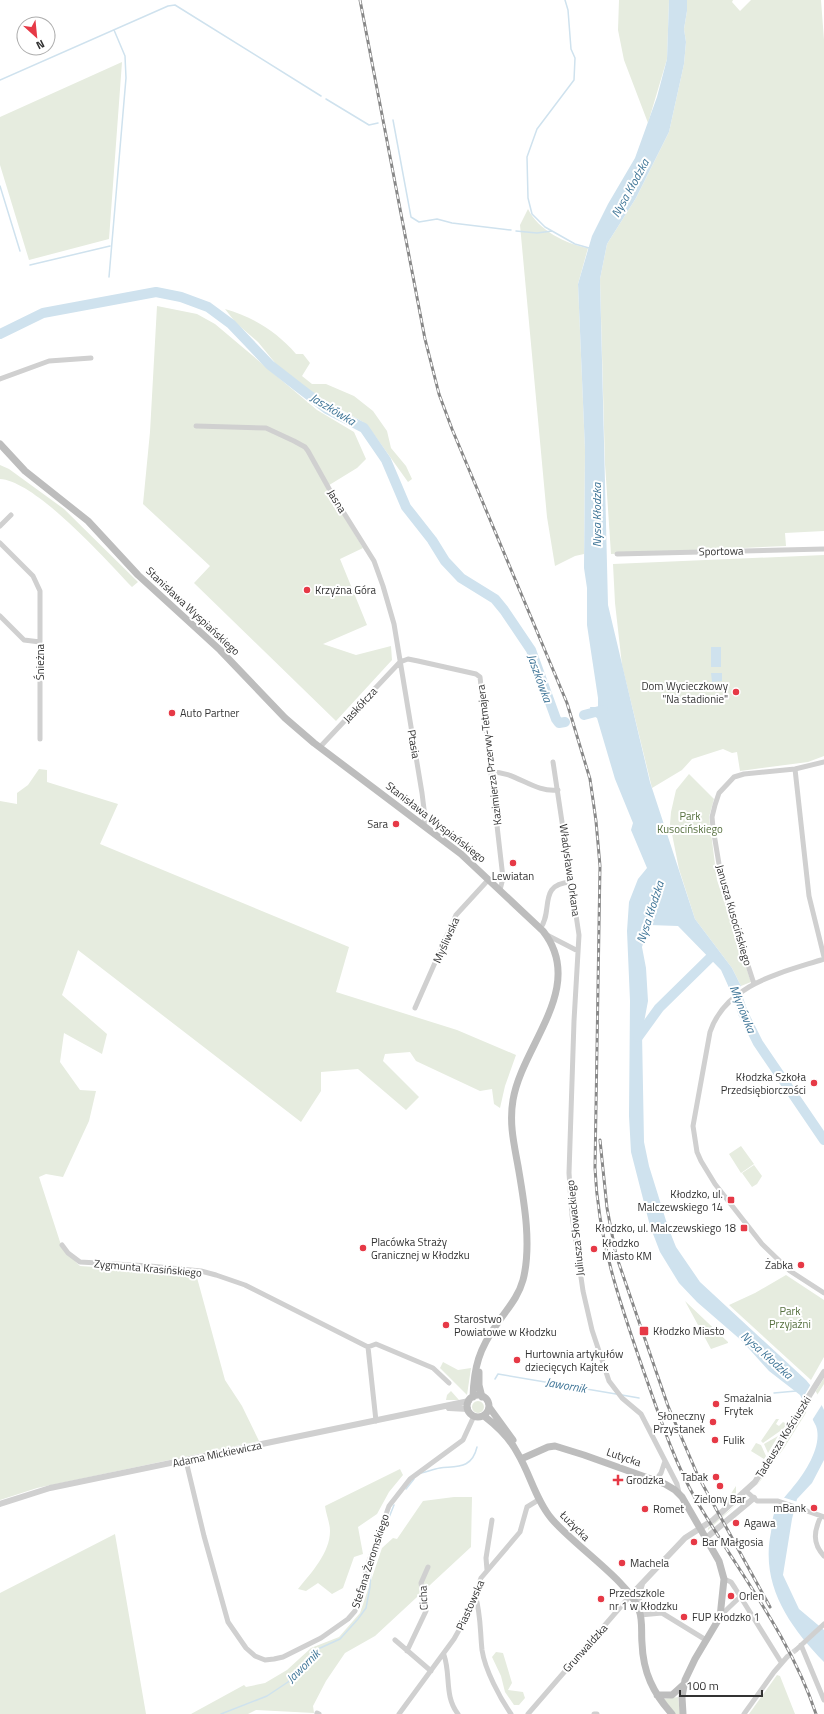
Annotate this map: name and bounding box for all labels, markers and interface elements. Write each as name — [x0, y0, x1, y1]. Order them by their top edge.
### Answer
north arrow — [16, 16, 56, 56]
text: N — [34, 36, 48, 54]
water label: Nysa Kłodzka — [606, 154, 654, 221]
water label: Jaszkówka — [307, 388, 360, 431]
water label: Nysa Kłodzka — [587, 482, 606, 547]
street label: Jasna — [324, 486, 351, 516]
street label: Sportowa — [698, 543, 744, 559]
street label: Stanisława Wyspiańskiego — [142, 563, 244, 659]
place label: Krzyżna Góra — [315, 582, 377, 598]
marker: Krzyżna Góra — [302, 585, 312, 595]
street label: Śnieżna — [32, 643, 48, 680]
water label: Jaszkówka — [522, 651, 558, 706]
place label: Dom Wycieczkowy "Na stadionie" — [641, 678, 729, 707]
street label: Jaskółcza — [339, 683, 381, 726]
street label: Kazimierza Przerwy-Tetmajera — [472, 683, 506, 826]
marker: Dom Wycieczkowy "Na stadionie" — [731, 687, 741, 697]
place label: Auto Partner — [180, 705, 240, 721]
marker: Auto Partner — [167, 708, 177, 718]
street label: Ptasia — [404, 728, 424, 760]
street label: Stanisława Wyspiańskiego — [382, 778, 490, 866]
park label: Park Kusocińskiego — [657, 808, 723, 837]
place label: Sara — [367, 816, 388, 832]
marker: Sara — [391, 819, 401, 829]
street label: Władysława Orkana — [556, 823, 584, 918]
marker: Lewiatan — [508, 858, 518, 868]
street label: Janusza Kusocińskiego — [712, 863, 756, 968]
place label: Lewiatan — [492, 868, 534, 884]
water label: Nysa Kłodzka — [631, 878, 669, 946]
street label: Myśliwska — [429, 914, 463, 966]
water label: Młynówka — [725, 982, 762, 1037]
place label: Kłodzka Szkoła Przedsiębiorczości — [721, 1069, 806, 1098]
marker: Kłodzka Szkoła Przedsiębiorczości — [809, 1078, 819, 1088]
street label: Juliusza Słowackiego — [562, 1179, 588, 1277]
place label: Kłodzko, ul. Malczewskiego 14 — [638, 1186, 723, 1215]
marker: Kłodzko, ul. Malczewskiego 14 — [726, 1195, 736, 1205]
place label: Kłodzko, ul. Malczewskiego 18 — [595, 1220, 736, 1236]
marker: Kłodzko, ul. Malczewskiego 18 — [739, 1223, 749, 1233]
place label: Placówka Straży Granicznej w Kłodzku — [371, 1234, 470, 1263]
place label: Kłodzko Miasto KM — [602, 1235, 652, 1264]
marker: Placówka Straży Granicznej w Kłodzku — [358, 1243, 368, 1253]
marker: Kłodzko Miasto KM — [589, 1244, 599, 1254]
street label: Zygmunta Krasińskiego — [93, 1255, 203, 1281]
place label: Żabka — [765, 1257, 793, 1273]
marker: Żabka — [796, 1260, 806, 1270]
park label: Park Przyjaźni — [769, 1303, 811, 1332]
place label: Starostwo Powiatowe w Kłodzku — [454, 1311, 557, 1340]
marker: Starostwo Powiatowe w Kłodzku — [441, 1320, 451, 1330]
place label: Kłodzko Miasto — [653, 1323, 725, 1339]
marker: Kłodzko Miasto — [638, 1325, 650, 1337]
water label: Nysa Kłodzka — [737, 1326, 798, 1384]
place label: Hurtownia artykułów dziecięcych Kajtek — [525, 1346, 624, 1375]
marker: Hurtownia artykułów dziecięcych Kajtek — [512, 1355, 522, 1365]
water label: Jawornik — [544, 1372, 590, 1398]
place label: Smażalnia Frytek — [724, 1390, 772, 1419]
street label: Tadeusza Kościuszki — [751, 1393, 815, 1481]
marker: Smażalnia Frytek — [711, 1399, 721, 1409]
place label: Słoneczny Przystanek — [653, 1408, 706, 1437]
marker: Słoneczny Przystanek — [708, 1417, 718, 1427]
place label: Fulik — [723, 1432, 745, 1448]
marker: Fulik — [710, 1435, 720, 1445]
street label: Adama Mickiewicza — [171, 1437, 263, 1471]
street label: Lutycka — [605, 1444, 644, 1471]
place label: Tabak — [681, 1469, 709, 1485]
place label: Grodzka — [626, 1472, 664, 1488]
marker: Tabak — [711, 1472, 721, 1482]
marker: Grodzka — [613, 1475, 623, 1485]
marker: Zielony Bar — [715, 1481, 725, 1491]
place label: Zielony Bar — [694, 1491, 746, 1507]
place label: mBank — [773, 1500, 807, 1516]
place label: Romet — [653, 1501, 684, 1517]
marker: mBank — [809, 1503, 819, 1513]
marker: Romet — [640, 1504, 650, 1514]
street label: Łużycka — [556, 1507, 594, 1545]
street label: Stefana Żeromskiego — [347, 1512, 393, 1610]
place label: Agawa — [744, 1515, 776, 1531]
marker: Agawa — [731, 1518, 741, 1528]
place label: Bar Małgosia — [702, 1534, 764, 1550]
marker: Bar Małgosia — [689, 1537, 699, 1547]
place label: Machela — [630, 1555, 670, 1571]
marker: Machela — [617, 1558, 627, 1568]
street label: Piastowska — [452, 1577, 488, 1633]
street label: Cicha — [414, 1585, 432, 1611]
place label: Przedszkole nr 1 w Kłodzku — [609, 1585, 678, 1614]
place label: Orlen — [739, 1588, 764, 1604]
marker: Orlen — [726, 1591, 736, 1601]
marker: Przedszkole nr 1 w Kłodzku — [596, 1594, 606, 1604]
place label: FUP Kłodzko 1 — [692, 1609, 760, 1625]
marker: FUP Kłodzko 1 — [679, 1612, 689, 1622]
street label: Grunwaldzka — [559, 1620, 611, 1676]
water label: Jawornik — [282, 1644, 325, 1687]
scale bar — [680, 1672, 762, 1698]
text: 100 m — [686, 1676, 719, 1695]

